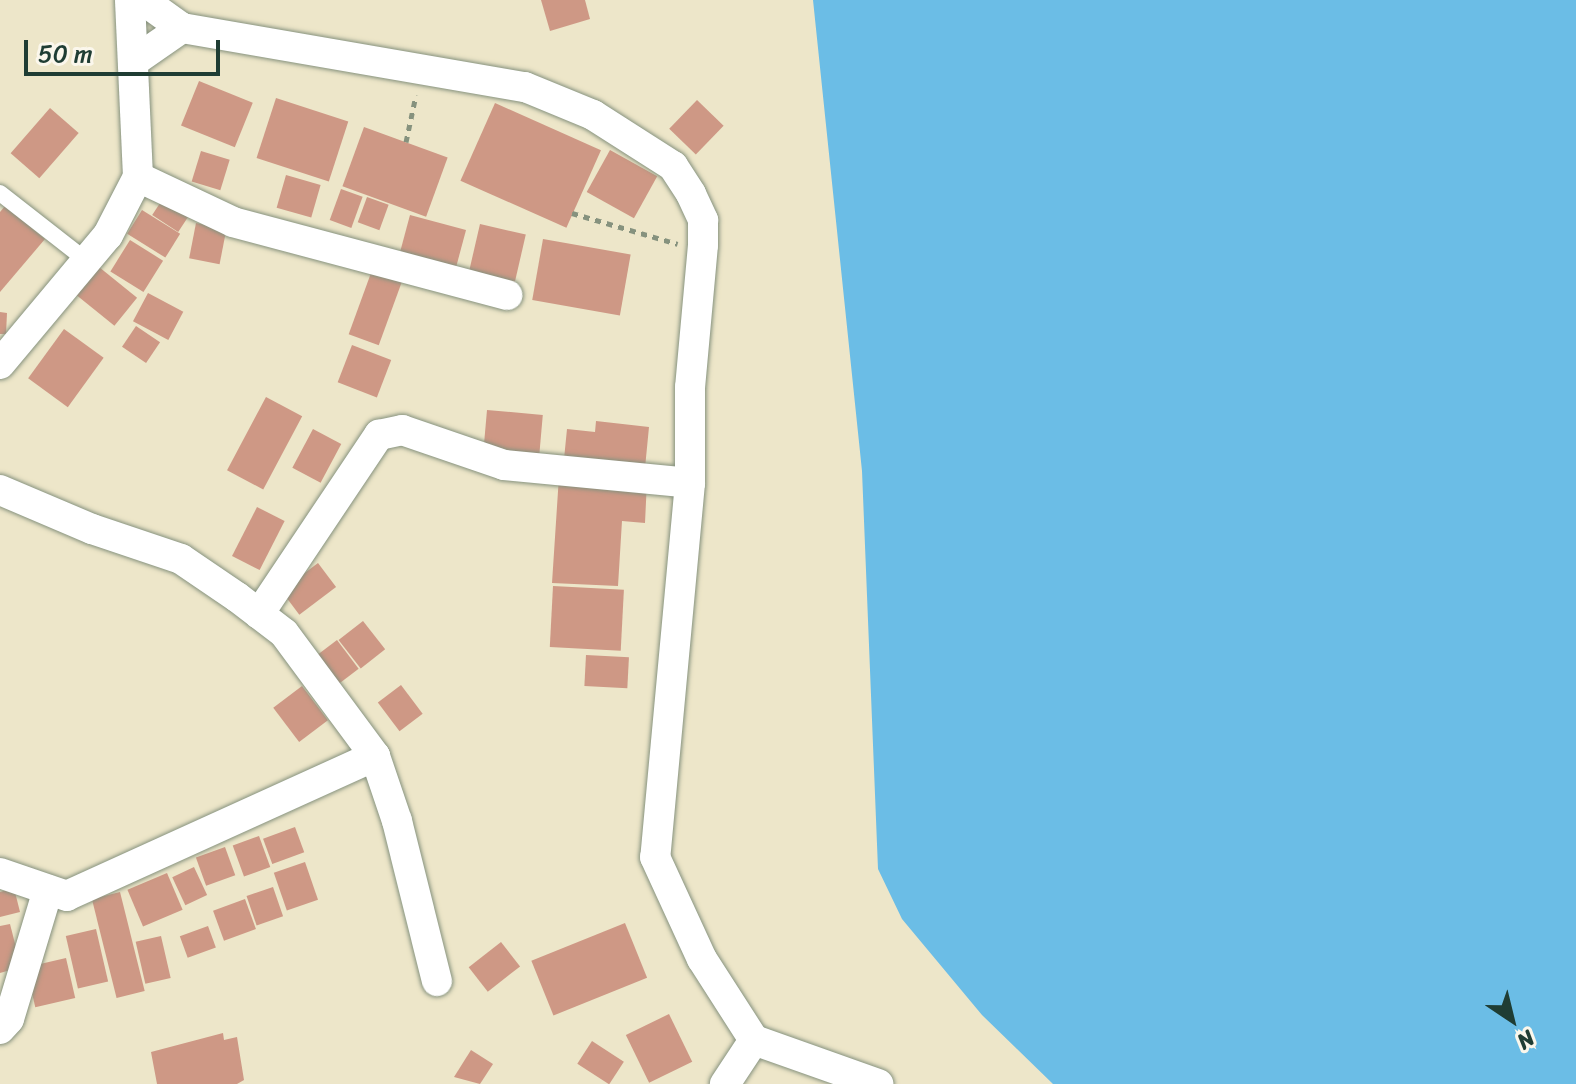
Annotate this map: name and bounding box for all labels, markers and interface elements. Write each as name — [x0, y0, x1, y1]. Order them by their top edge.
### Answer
scale bar — [28, 24, 224, 74]
text: 50 m — [38, 33, 93, 75]
north arrow — [1472, 980, 1552, 1060]
text: N — [1509, 1020, 1543, 1060]

